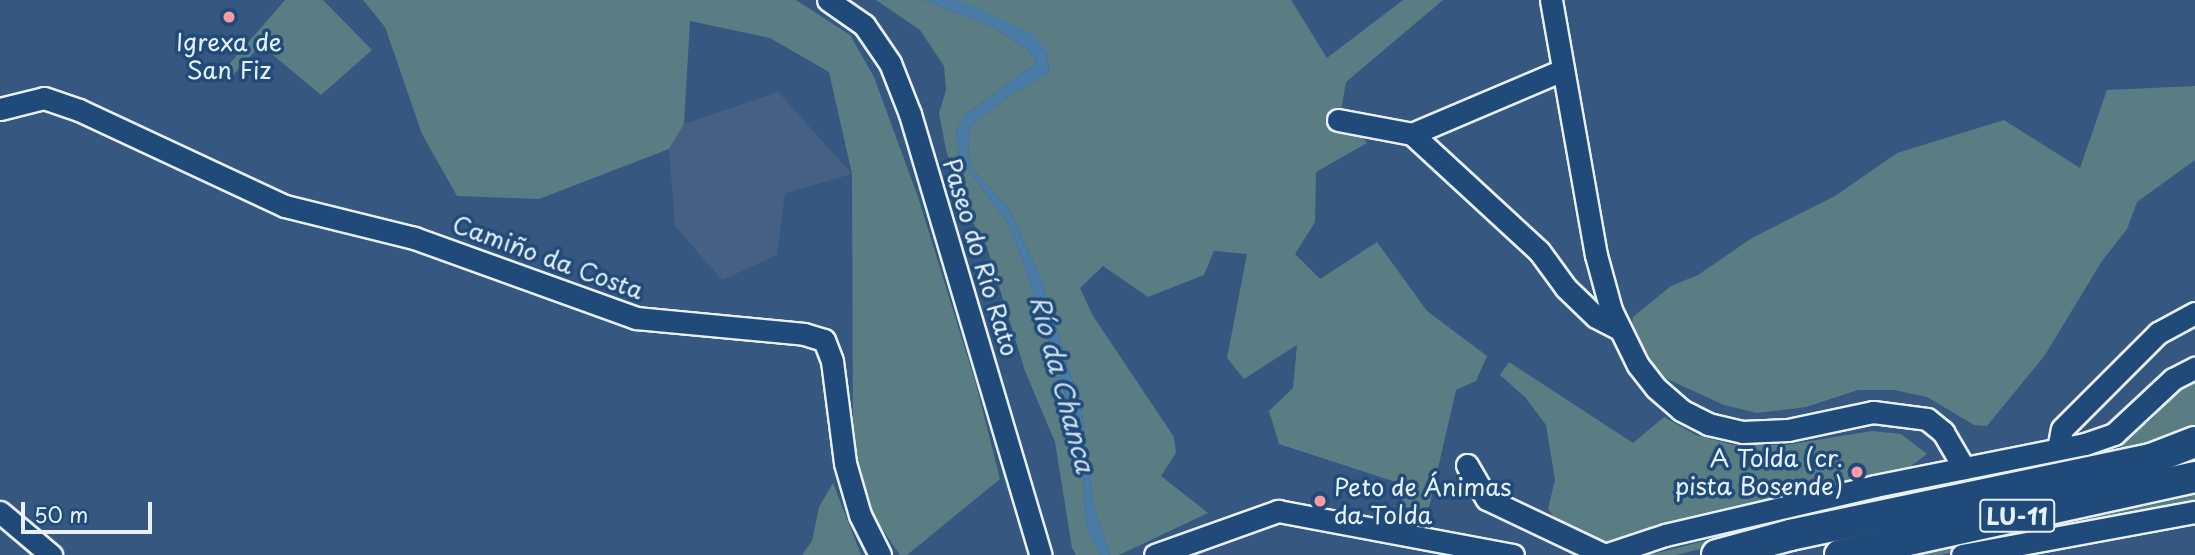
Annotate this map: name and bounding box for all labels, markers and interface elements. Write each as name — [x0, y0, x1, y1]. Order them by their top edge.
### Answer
marker: Igrexa de San Fiz — [221, 9, 237, 25]
place label: Igrexa de San Fiz — [176, 28, 282, 84]
street label: Paseo do Río Rato — [937, 154, 1025, 360]
street label: Camiño da Costa — [449, 209, 647, 305]
water label: Río da Chanca — [1024, 291, 1102, 477]
place label: A Tolda (cr. pista Bosende) — [1675, 444, 1843, 500]
marker: A Tolda (cr. pista Bosende) — [1849, 464, 1865, 480]
place label: Peto de Ánimas da Tolda — [1334, 473, 1513, 529]
scale bar — [24, 489, 156, 532]
marker: Peto de Ánimas da Tolda — [1312, 493, 1328, 509]
road number: LU-11 — [1979, 496, 2056, 536]
text: 50 m — [34, 498, 88, 530]

